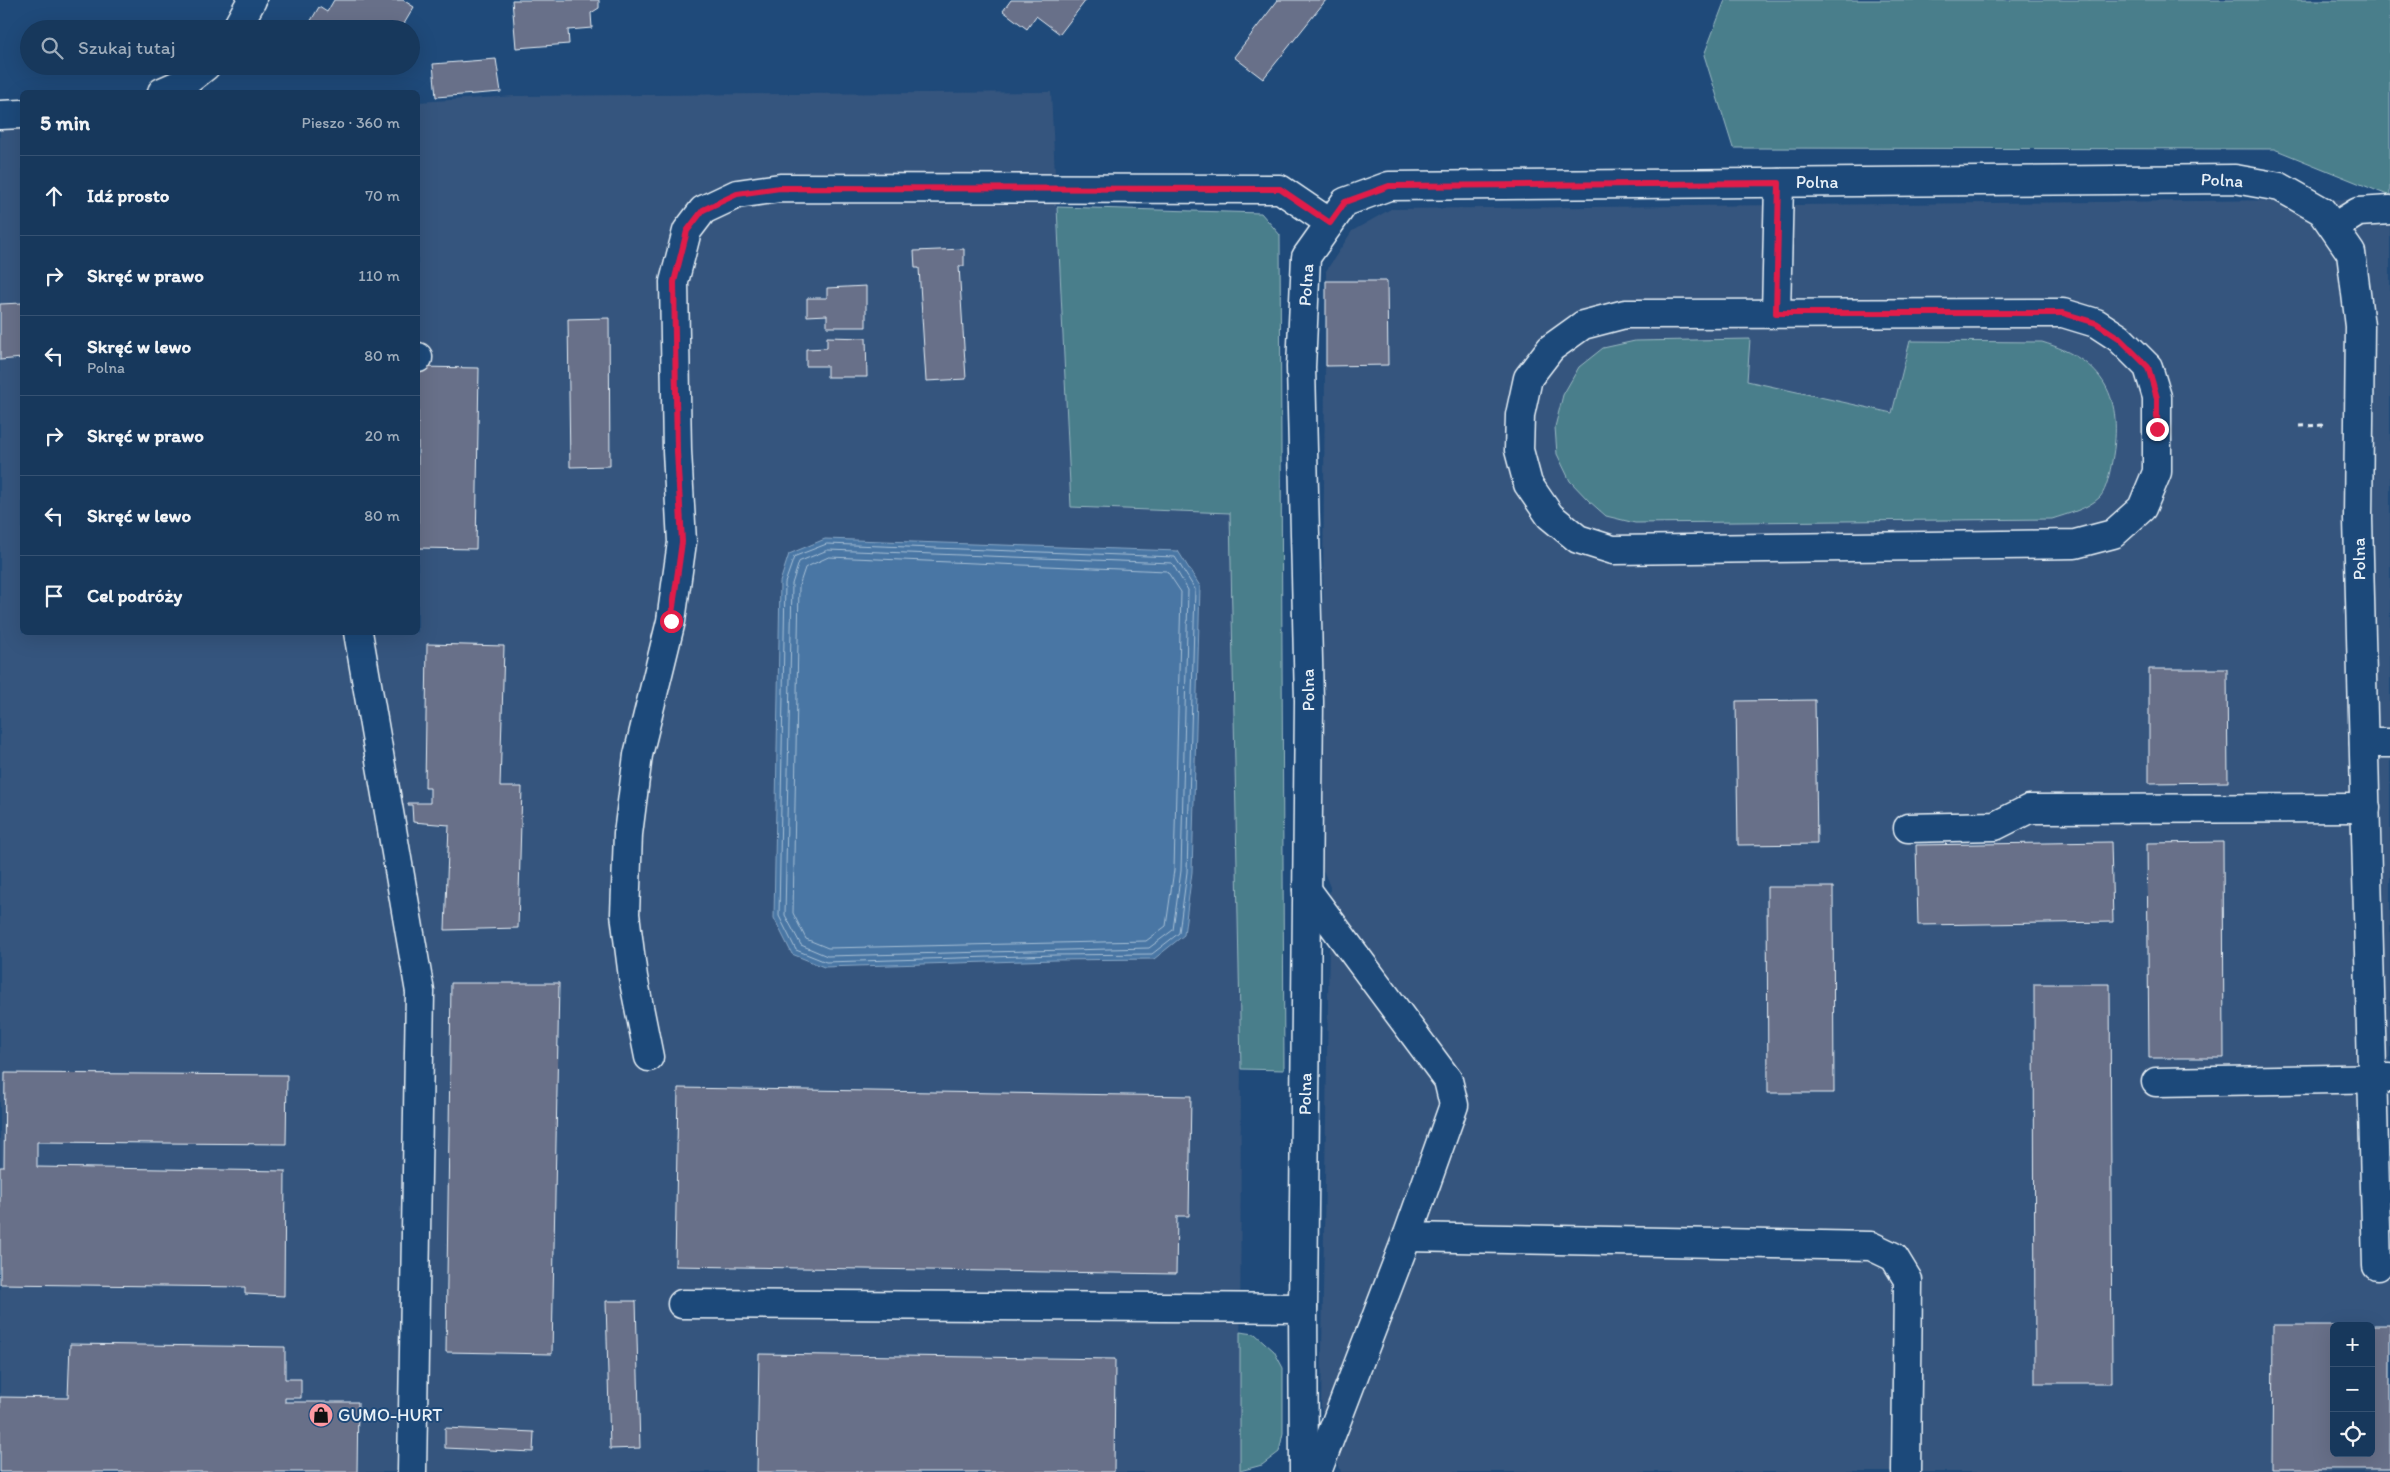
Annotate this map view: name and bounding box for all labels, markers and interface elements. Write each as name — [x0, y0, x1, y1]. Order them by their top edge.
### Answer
search box — [20, 20, 420, 75]
icon: search — [38, 34, 66, 62]
text: Szukaj tutaj — [78, 36, 175, 59]
text: 5 min — [40, 110, 90, 135]
text: Pieszo · 360 m — [302, 113, 400, 132]
street label: Polna — [2200, 168, 2244, 192]
street label: Polna — [1796, 171, 1838, 193]
icon: ahead — [40, 182, 68, 210]
text: Idź prosto — [87, 184, 170, 207]
text: 70 m — [365, 186, 400, 205]
icon: right — [40, 262, 68, 290]
street label: Polna — [1294, 263, 1318, 307]
text: Skręć w prawo — [87, 264, 204, 287]
text: 110 m — [358, 266, 400, 285]
text: Skręć w lewo — [87, 335, 191, 358]
icon: left — [40, 342, 68, 370]
text: 80 m — [364, 346, 400, 365]
text: Polna — [87, 358, 125, 377]
route end — [2146, 418, 2169, 441]
icon: right — [40, 422, 68, 450]
text: Skręć w prawo — [87, 424, 204, 447]
text: 20 m — [365, 426, 400, 445]
icon: left — [40, 502, 68, 530]
text: Skręć w lewo — [87, 504, 191, 527]
text: 80 m — [364, 506, 400, 525]
street label: Polna — [2348, 537, 2370, 580]
icon: arrive — [40, 582, 68, 610]
text: Cel podróży — [87, 584, 182, 607]
route start — [660, 610, 683, 633]
street label: Polna — [1297, 668, 1319, 711]
street label: Polna — [1294, 1072, 1316, 1115]
map controls — [2330, 1322, 2375, 1457]
button: + — [2330, 1322, 2375, 1367]
button: − — [2330, 1367, 2375, 1412]
shop icon: GUMO-HURT — [308, 1402, 334, 1428]
place label: GUMO-HURT — [338, 1404, 442, 1426]
button: locate — [2330, 1412, 2375, 1457]

